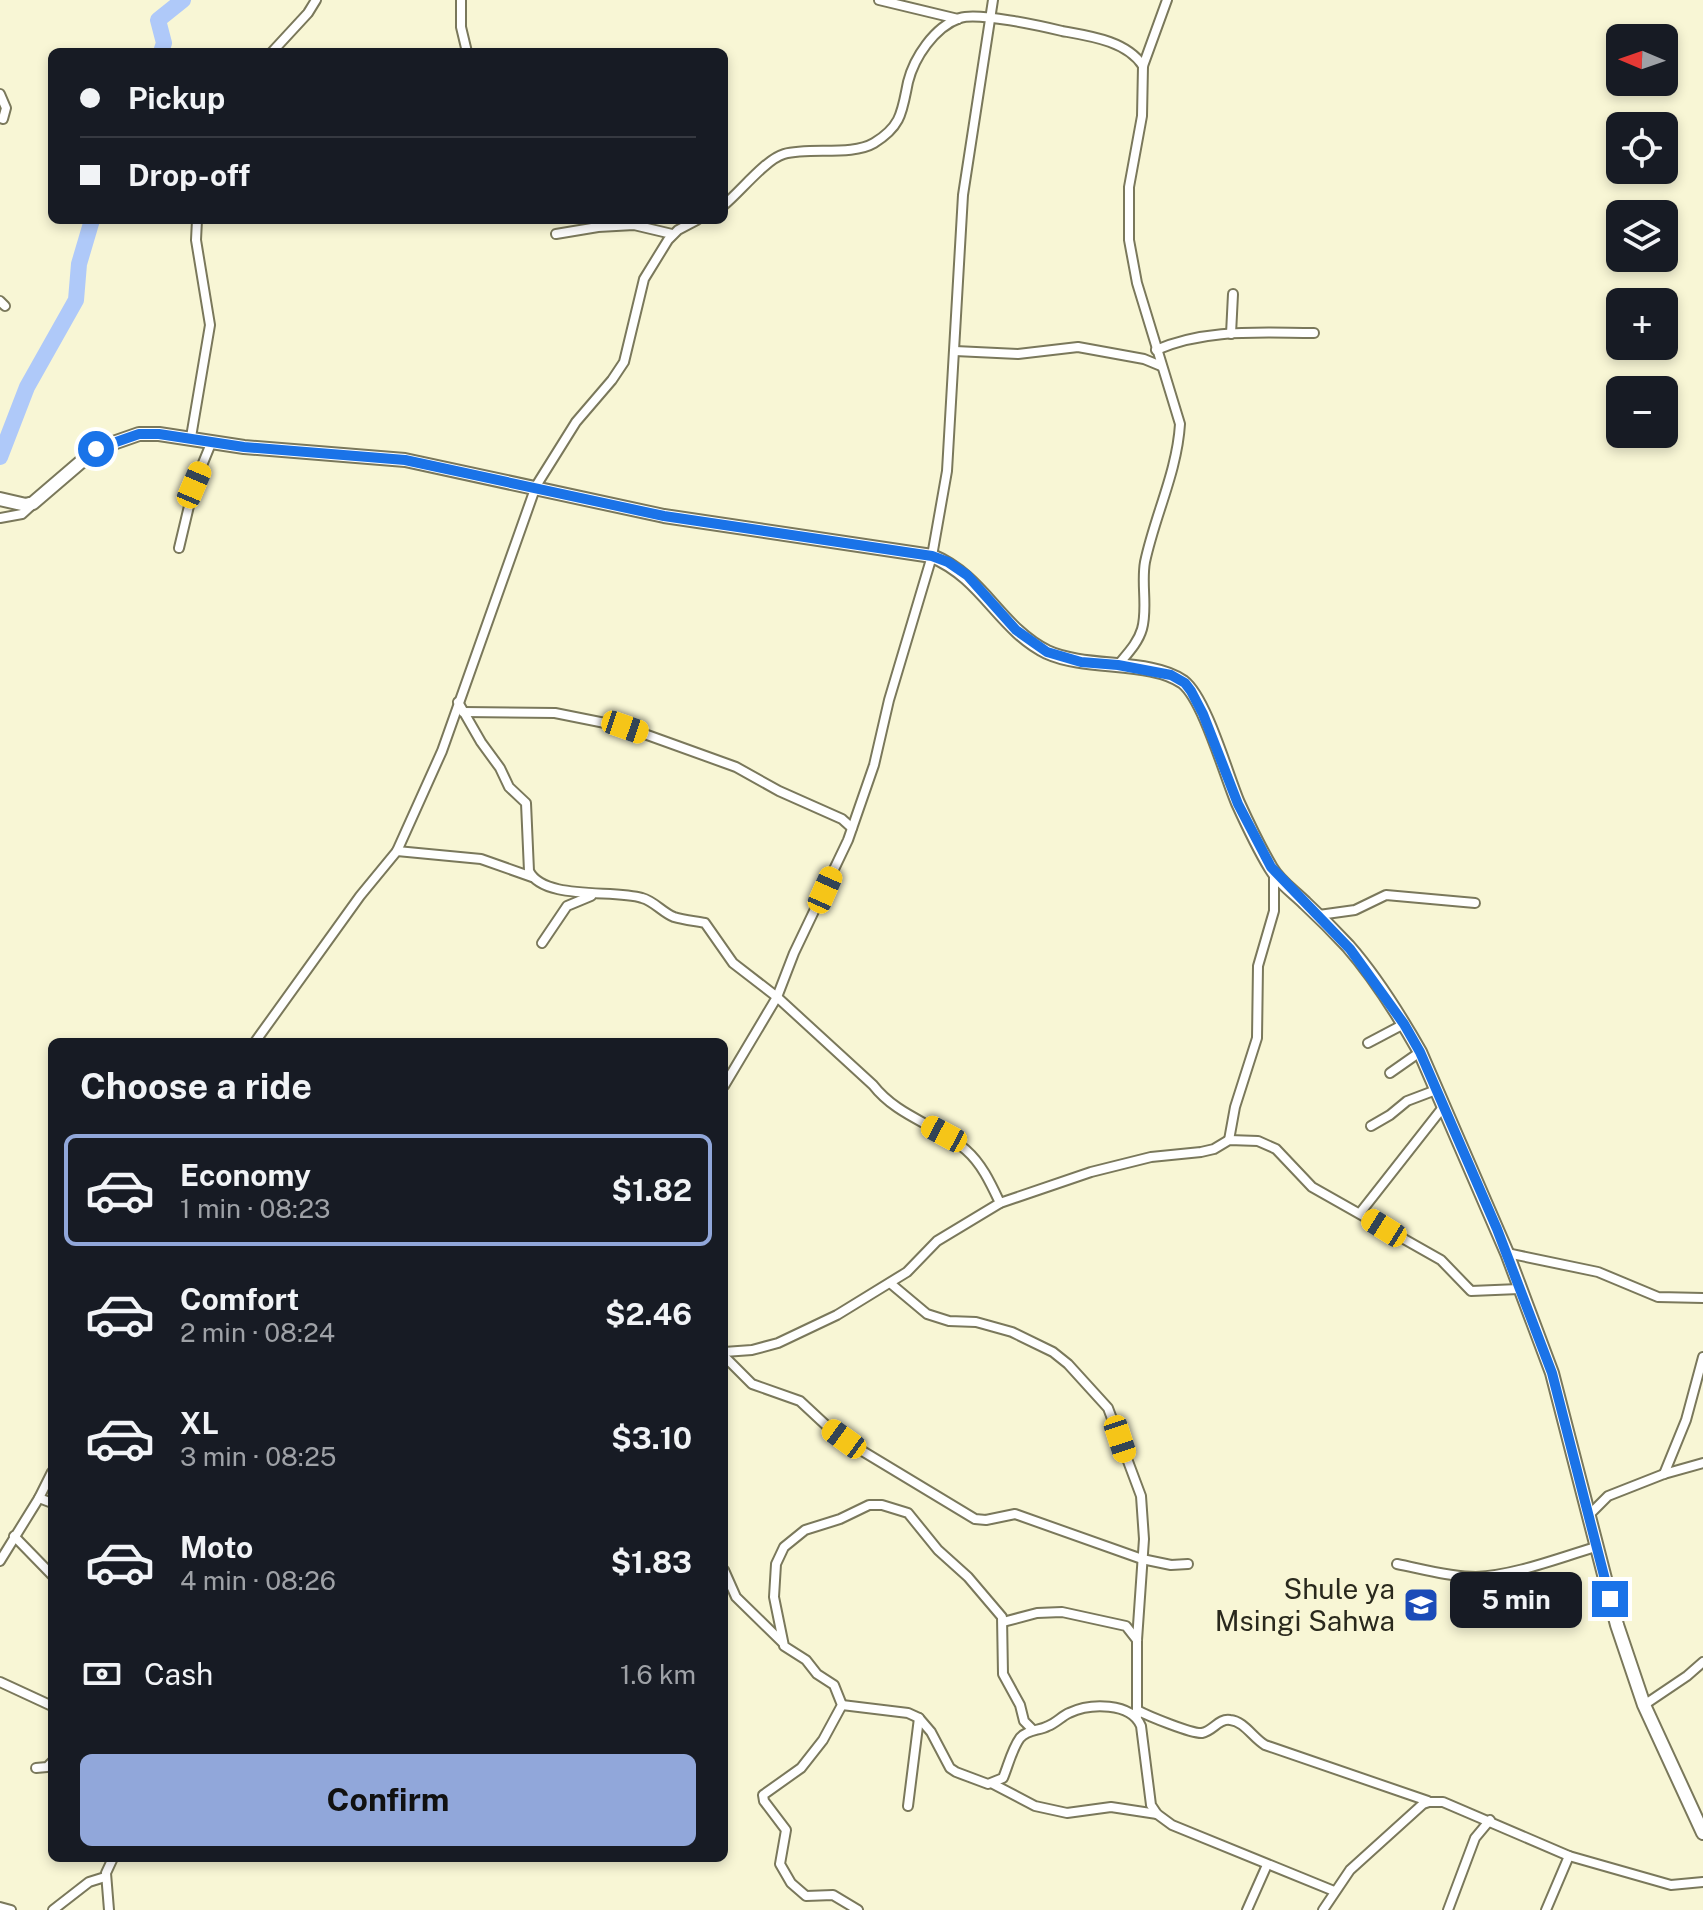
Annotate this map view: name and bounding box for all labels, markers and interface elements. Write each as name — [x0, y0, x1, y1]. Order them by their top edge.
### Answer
north arrow — [1606, 24, 1678, 96]
map controls — [1606, 24, 1678, 448]
text: Pickup — [128, 80, 225, 116]
button: locate — [1606, 112, 1678, 184]
text: Drop-off — [128, 157, 250, 193]
button: layers — [1606, 200, 1678, 272]
button: + — [1606, 288, 1678, 360]
button: − — [1606, 376, 1678, 448]
route start — [78, 431, 114, 467]
car — [174, 458, 214, 512]
car — [598, 708, 652, 746]
car — [804, 863, 846, 917]
text: Choose a ride — [80, 1065, 312, 1107]
car — [917, 1112, 971, 1156]
icon: car — [84, 1154, 156, 1226]
text: Economy — [180, 1157, 311, 1193]
text: $1.82 — [611, 1172, 692, 1208]
text: 1 min · 08:23 — [180, 1193, 330, 1224]
car — [1357, 1205, 1411, 1251]
icon: car — [84, 1278, 156, 1350]
text: Comfort — [180, 1281, 299, 1317]
text: $2.46 — [605, 1296, 692, 1332]
text: 2 min · 08:24 — [180, 1317, 335, 1348]
icon: car — [84, 1402, 156, 1474]
text: XL — [180, 1405, 219, 1441]
car — [1101, 1412, 1139, 1466]
car — [818, 1415, 870, 1463]
text: $3.10 — [611, 1420, 692, 1456]
text: 3 min · 08:25 — [180, 1441, 336, 1472]
icon: car — [84, 1526, 156, 1598]
text: Moto — [180, 1529, 253, 1565]
text: $1.83 — [611, 1544, 692, 1580]
text: 4 min · 08:26 — [180, 1565, 336, 1596]
callout: 5 min — [1450, 1571, 1582, 1627]
place label: Shule ya Msingi Sahwa — [1215, 1572, 1395, 1637]
route end — [1592, 1581, 1628, 1617]
text: 5 min — [1481, 1584, 1551, 1615]
school or university icon: Shule ya Msingi Sahwa — [1402, 1586, 1440, 1624]
icon: cash — [80, 1652, 124, 1696]
text: Cash — [144, 1656, 213, 1692]
text: 1.6 km — [620, 1659, 696, 1690]
button: Confirm — [80, 1754, 696, 1846]

